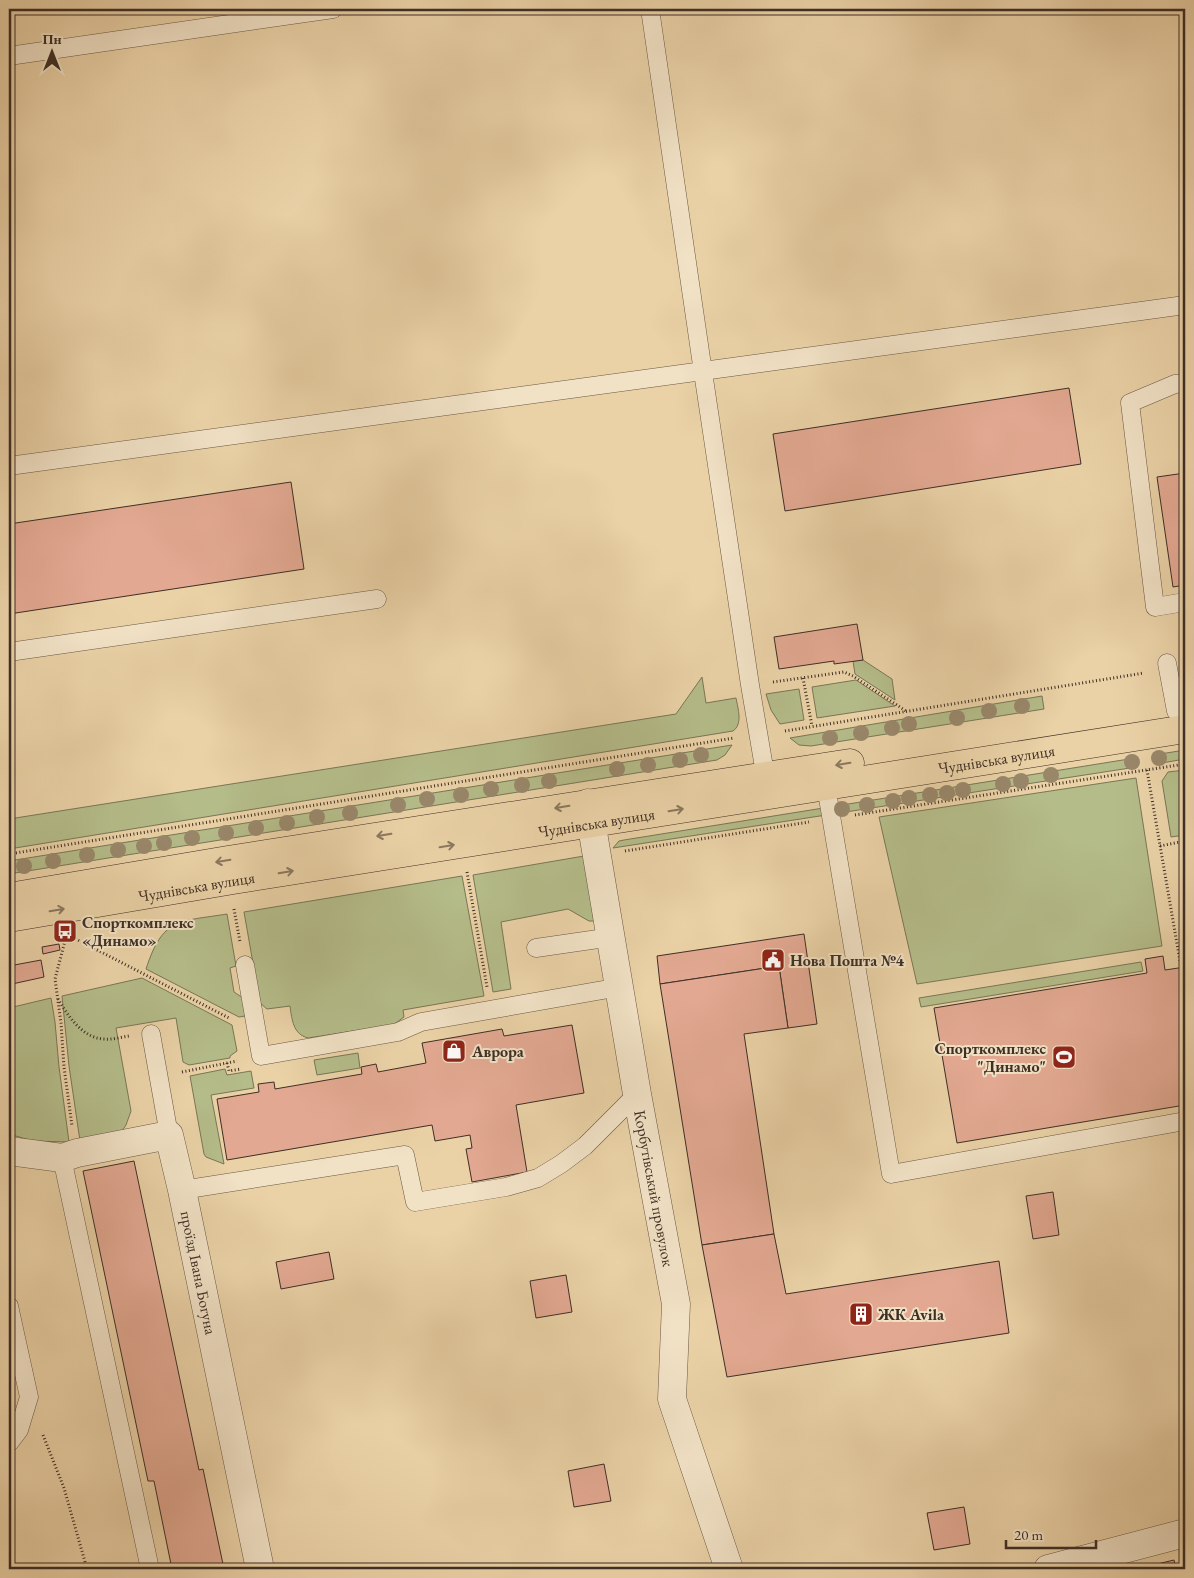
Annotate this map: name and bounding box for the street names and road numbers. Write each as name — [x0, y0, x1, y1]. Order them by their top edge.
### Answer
street label: Чуднівська вулиця — [936, 739, 1056, 779]
street label: Чуднівська вулиця — [536, 803, 656, 842]
street label: Чуднівська вулиця — [136, 866, 256, 906]
street label: Корбутівський провулок — [630, 1108, 679, 1269]
street label: проїзд Івана Богуна — [176, 1209, 222, 1337]

